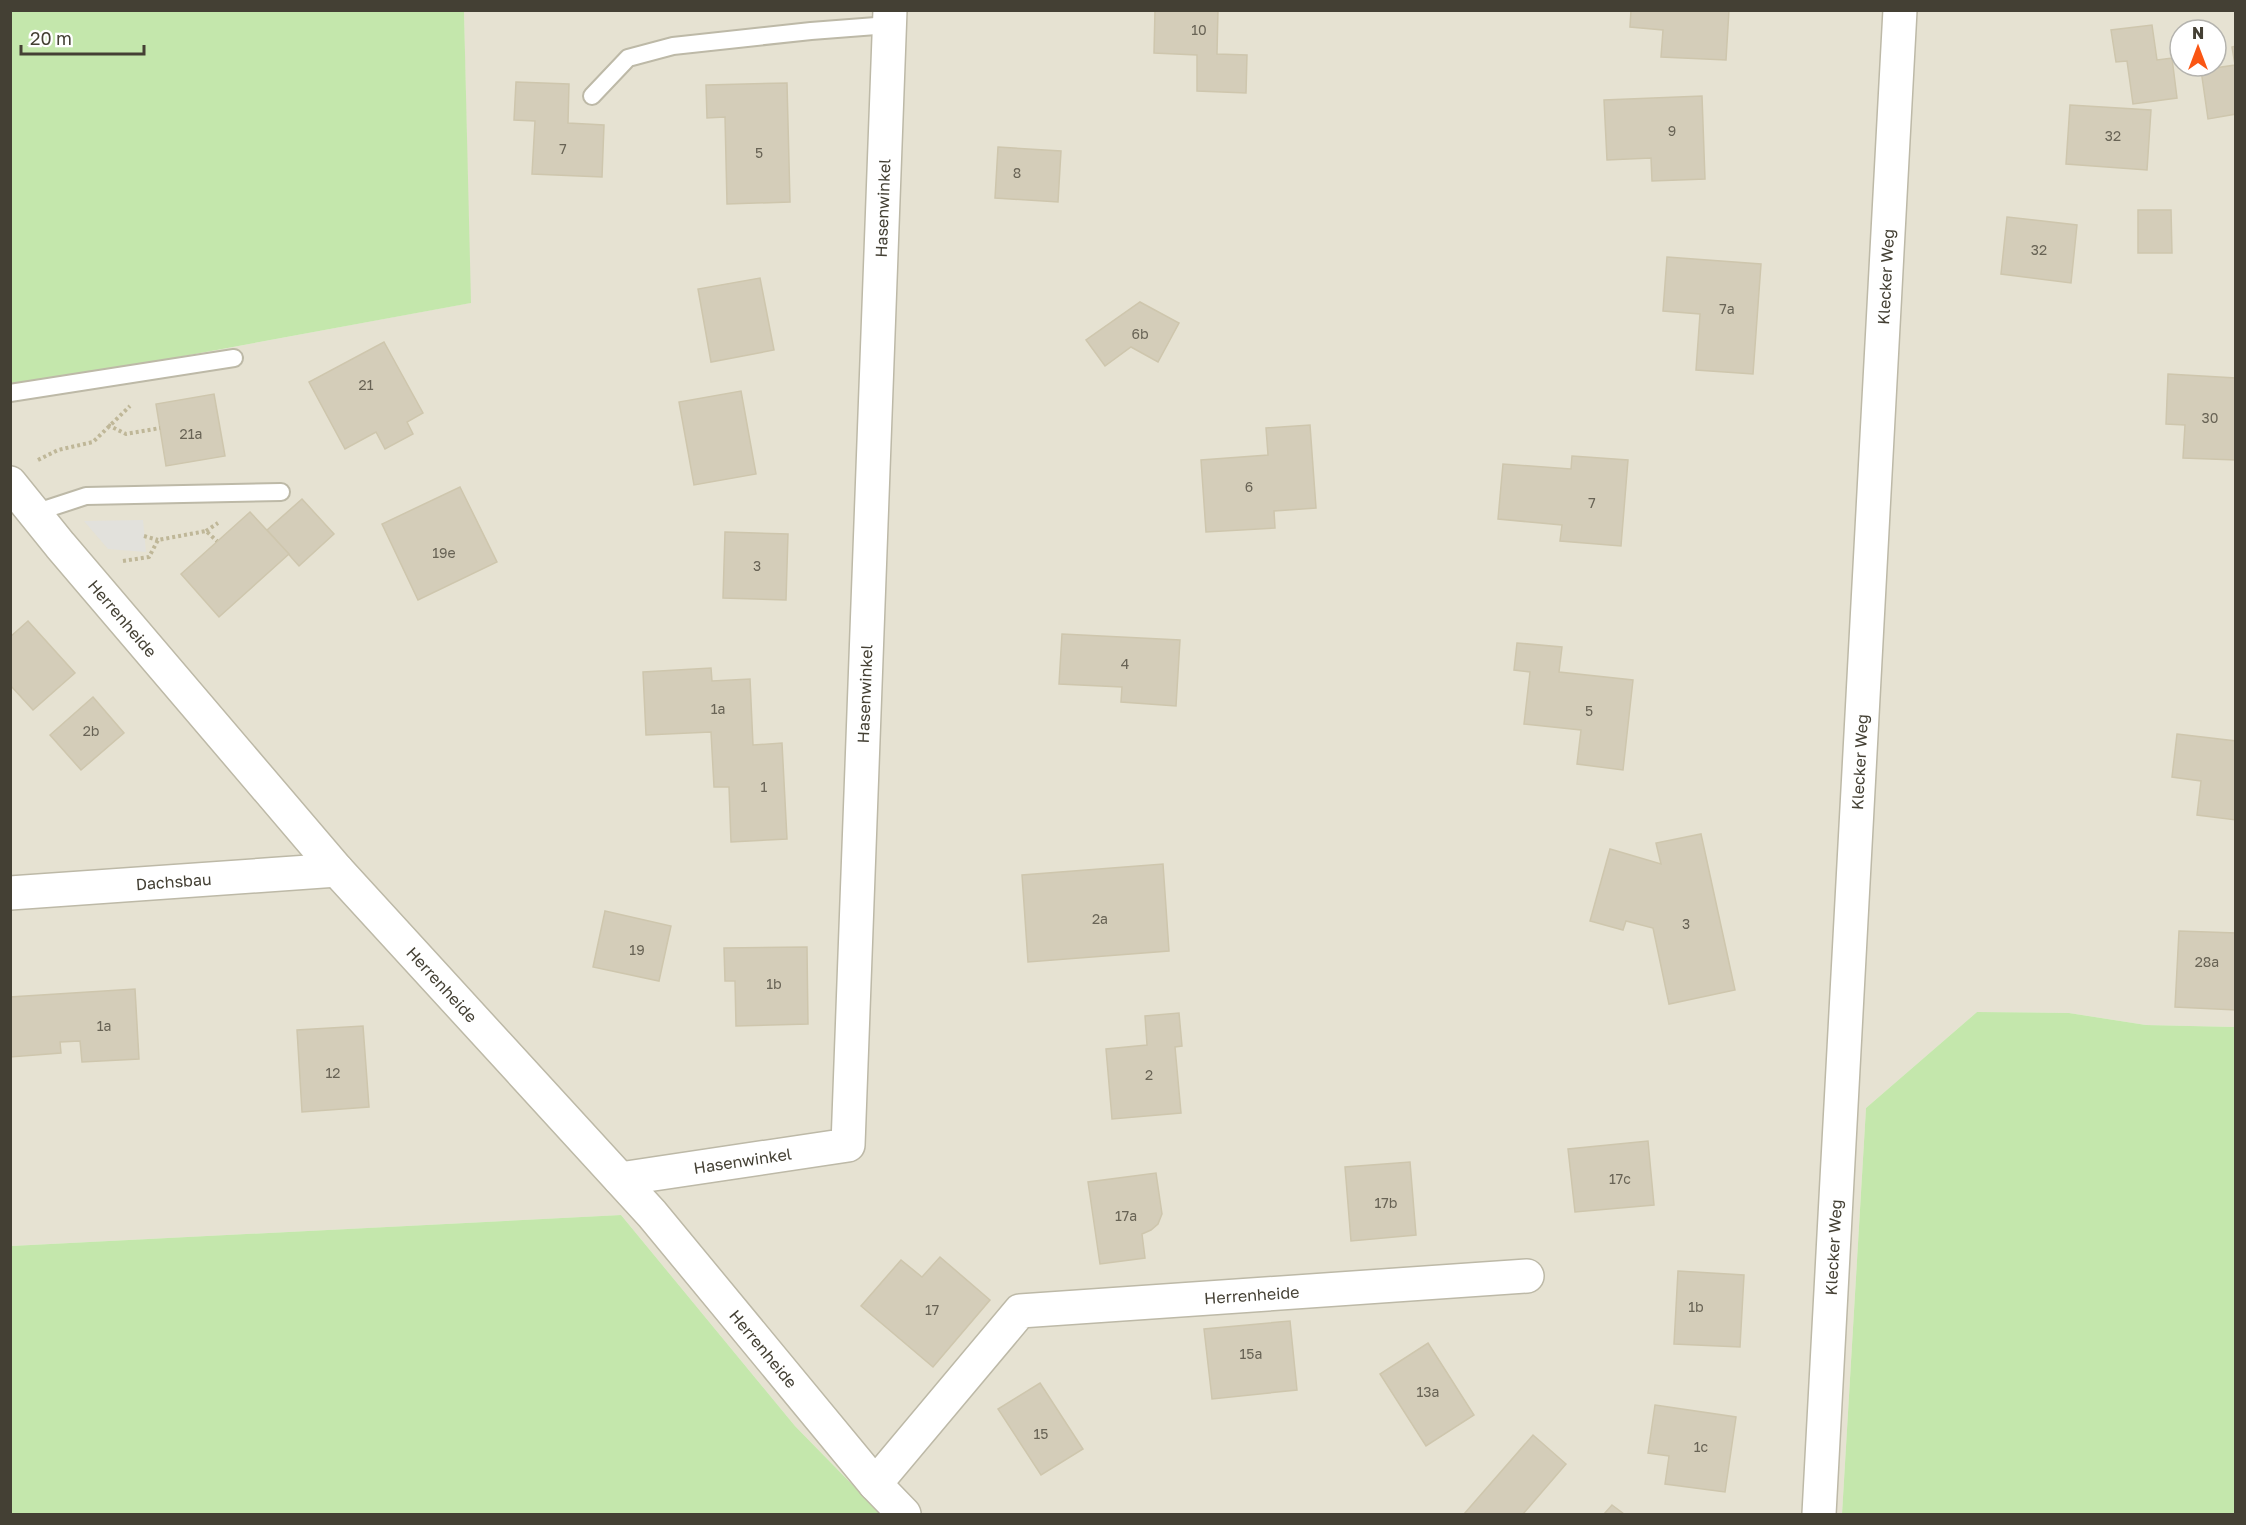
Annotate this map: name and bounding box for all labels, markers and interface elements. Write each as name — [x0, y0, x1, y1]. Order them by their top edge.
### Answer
scale bar — [21, 18, 144, 56]
north arrow — [2168, 18, 2228, 78]
house number: 10 — [1191, 21, 1207, 38]
text: N — [2192, 23, 2204, 43]
text: 20 m — [30, 27, 72, 49]
house number: 9 — [1668, 122, 1676, 139]
house number: 32 — [2105, 127, 2121, 144]
house number: 7 — [559, 140, 567, 157]
house number: 5 — [755, 144, 763, 161]
street label: Hasenwinkel — [871, 158, 894, 258]
house number: 8 — [1013, 164, 1021, 181]
street label: Klecker Weg — [1873, 228, 1898, 325]
house number: 32 — [2031, 241, 2047, 258]
house number: 7a — [1719, 300, 1735, 317]
house number: 6b — [1131, 325, 1149, 342]
house number: 21 — [359, 376, 374, 393]
house number: 30 — [2202, 409, 2218, 426]
house number: 21a — [180, 425, 202, 442]
house number: 6 — [1245, 478, 1253, 495]
house number: 7 — [1588, 494, 1596, 511]
house number: 19e — [432, 544, 456, 561]
house number: 3 — [753, 557, 761, 574]
street label: Herrenheide — [84, 576, 161, 661]
street label: Hasenwinkel — [853, 644, 877, 744]
house number: 4 — [1121, 655, 1129, 672]
house number: 1a — [711, 700, 725, 717]
house number: 5 — [1585, 702, 1593, 719]
street label: Klecker Weg — [1847, 714, 1872, 811]
house number: 2b — [83, 722, 99, 739]
house number: 1 — [761, 778, 768, 795]
street label: Dachsbau — [135, 869, 212, 894]
house number: 2a — [1092, 910, 1108, 927]
house number: 3 — [1682, 915, 1690, 932]
house number: 19 — [629, 941, 645, 958]
street label: Herrenheide — [402, 943, 482, 1027]
house number: 28a — [2195, 953, 2219, 970]
house number: 1b — [766, 975, 782, 992]
house number: 1a — [97, 1017, 111, 1034]
house number: 12 — [326, 1064, 340, 1081]
house number: 2 — [1145, 1066, 1153, 1083]
street label: Hasenwinkel — [692, 1144, 793, 1178]
house number: 17c — [1609, 1170, 1631, 1187]
house number: 17b — [1375, 1194, 1397, 1211]
street label: Klecker Weg — [1821, 1199, 1846, 1296]
house number: 17a — [1115, 1207, 1137, 1224]
street label: Herrenheide — [1203, 1282, 1300, 1308]
house number: 1b — [1688, 1298, 1704, 1315]
house number: 17 — [925, 1301, 939, 1318]
street label: Herrenheide — [725, 1306, 801, 1392]
house number: 15a — [1240, 1345, 1262, 1362]
house number: 13a — [1417, 1383, 1439, 1400]
house number: 15 — [1034, 1425, 1048, 1442]
house number: 1c — [1694, 1438, 1709, 1455]

